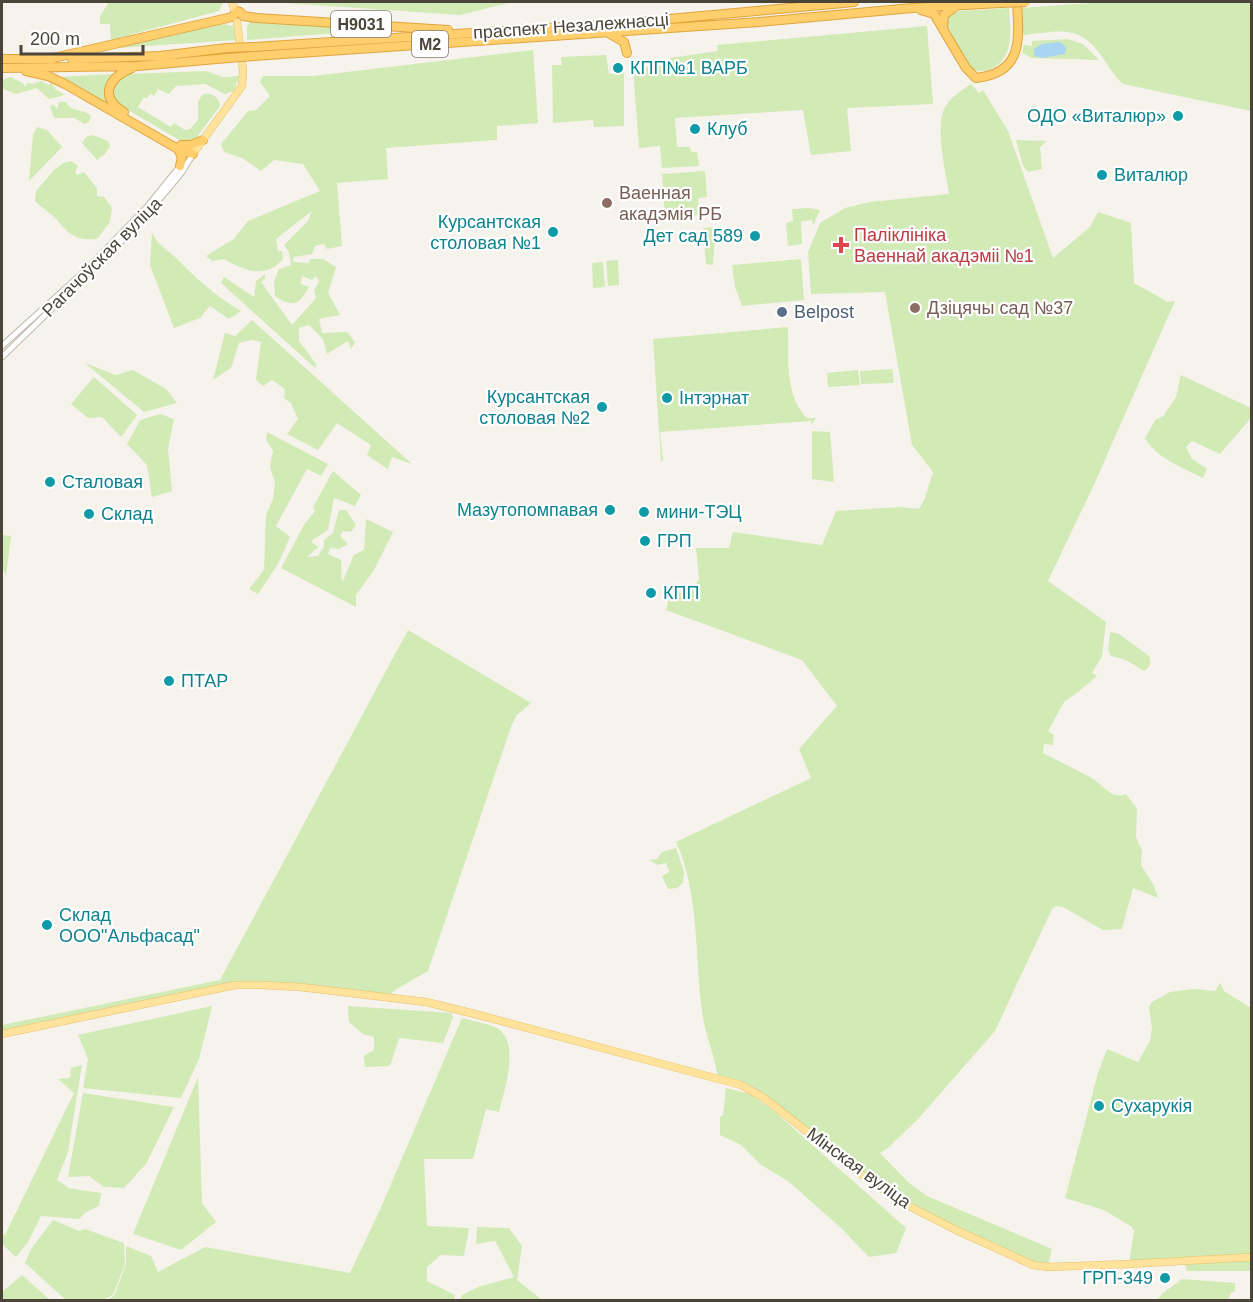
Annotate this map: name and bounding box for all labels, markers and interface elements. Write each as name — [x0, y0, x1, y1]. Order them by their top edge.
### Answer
street label: праспект Незалежнасці — [472, 9, 670, 43]
road number: Н9031 — [331, 11, 391, 37]
scale bar — [21, 18, 142, 56]
text: 200 m — [30, 29, 80, 49]
road number: М2 — [412, 31, 448, 57]
place label: КПП№1 ВАРБ — [630, 58, 748, 78]
marker: КПП№1 ВАРБ — [611, 61, 625, 75]
place label: ОДО «Виталюр» — [1027, 106, 1166, 126]
marker: ОДО «Виталюр» — [1171, 109, 1185, 123]
place label: Клуб — [707, 119, 748, 139]
marker: Клуб — [688, 122, 702, 136]
place label: Виталюр — [1114, 165, 1188, 185]
marker: Виталюр — [1095, 168, 1109, 182]
place label: Ваенная акадэмія РБ — [619, 183, 722, 224]
street label: Рагачоўская вуліца — [38, 193, 166, 321]
marker: Ваенная акадэмія РБ — [600, 196, 614, 210]
place label: Курсантская столовая №1 — [430, 212, 541, 253]
marker: Курсантская столовая №1 — [546, 225, 560, 239]
place label: Паліклініка Ваеннай акадэміі №1 — [854, 225, 1034, 266]
place label: Дет сад 589 — [644, 226, 743, 246]
marker: Дет сад 589 — [748, 229, 762, 243]
marker: Паліклініка Ваеннай акадэміі №1 — [832, 236, 850, 254]
place label: Дзіцячы сад №37 — [927, 298, 1073, 318]
marker: Дзіцячы сад №37 — [908, 301, 922, 315]
place label: Belpost — [794, 302, 854, 322]
marker: Belpost — [775, 305, 789, 319]
place label: Курсантская столовая №2 — [479, 387, 590, 428]
place label: Інтэрнат — [679, 388, 749, 408]
marker: Інтэрнат — [660, 391, 674, 405]
marker: Курсантская столовая №2 — [595, 400, 609, 414]
place label: Сталовая — [62, 472, 143, 492]
marker: Сталовая — [43, 475, 57, 489]
place label: Мазутопомпавая — [457, 500, 598, 520]
place label: мини-ТЭЦ — [656, 502, 742, 522]
marker: Мазутопомпавая — [603, 503, 617, 517]
place label: Склад — [101, 504, 154, 524]
marker: мини-ТЭЦ — [637, 505, 651, 519]
marker: Склад — [82, 507, 96, 521]
place label: ГРП — [657, 531, 692, 551]
marker: ГРП — [638, 534, 652, 548]
place label: КПП — [663, 583, 699, 603]
marker: КПП — [644, 586, 658, 600]
place label: ПТАР — [181, 671, 228, 691]
marker: ПТАР — [162, 674, 176, 688]
place label: Склад ООО"Альфасад" — [59, 905, 200, 946]
marker: Склад ООО"Альфасад" — [40, 918, 54, 932]
place label: Сухарукія — [1111, 1096, 1192, 1116]
marker: Сухарукія — [1092, 1099, 1106, 1113]
street label: Мінская вуліца — [803, 1124, 916, 1213]
place label: ГРП-349 — [1082, 1268, 1153, 1288]
marker: ГРП-349 — [1158, 1271, 1172, 1285]

